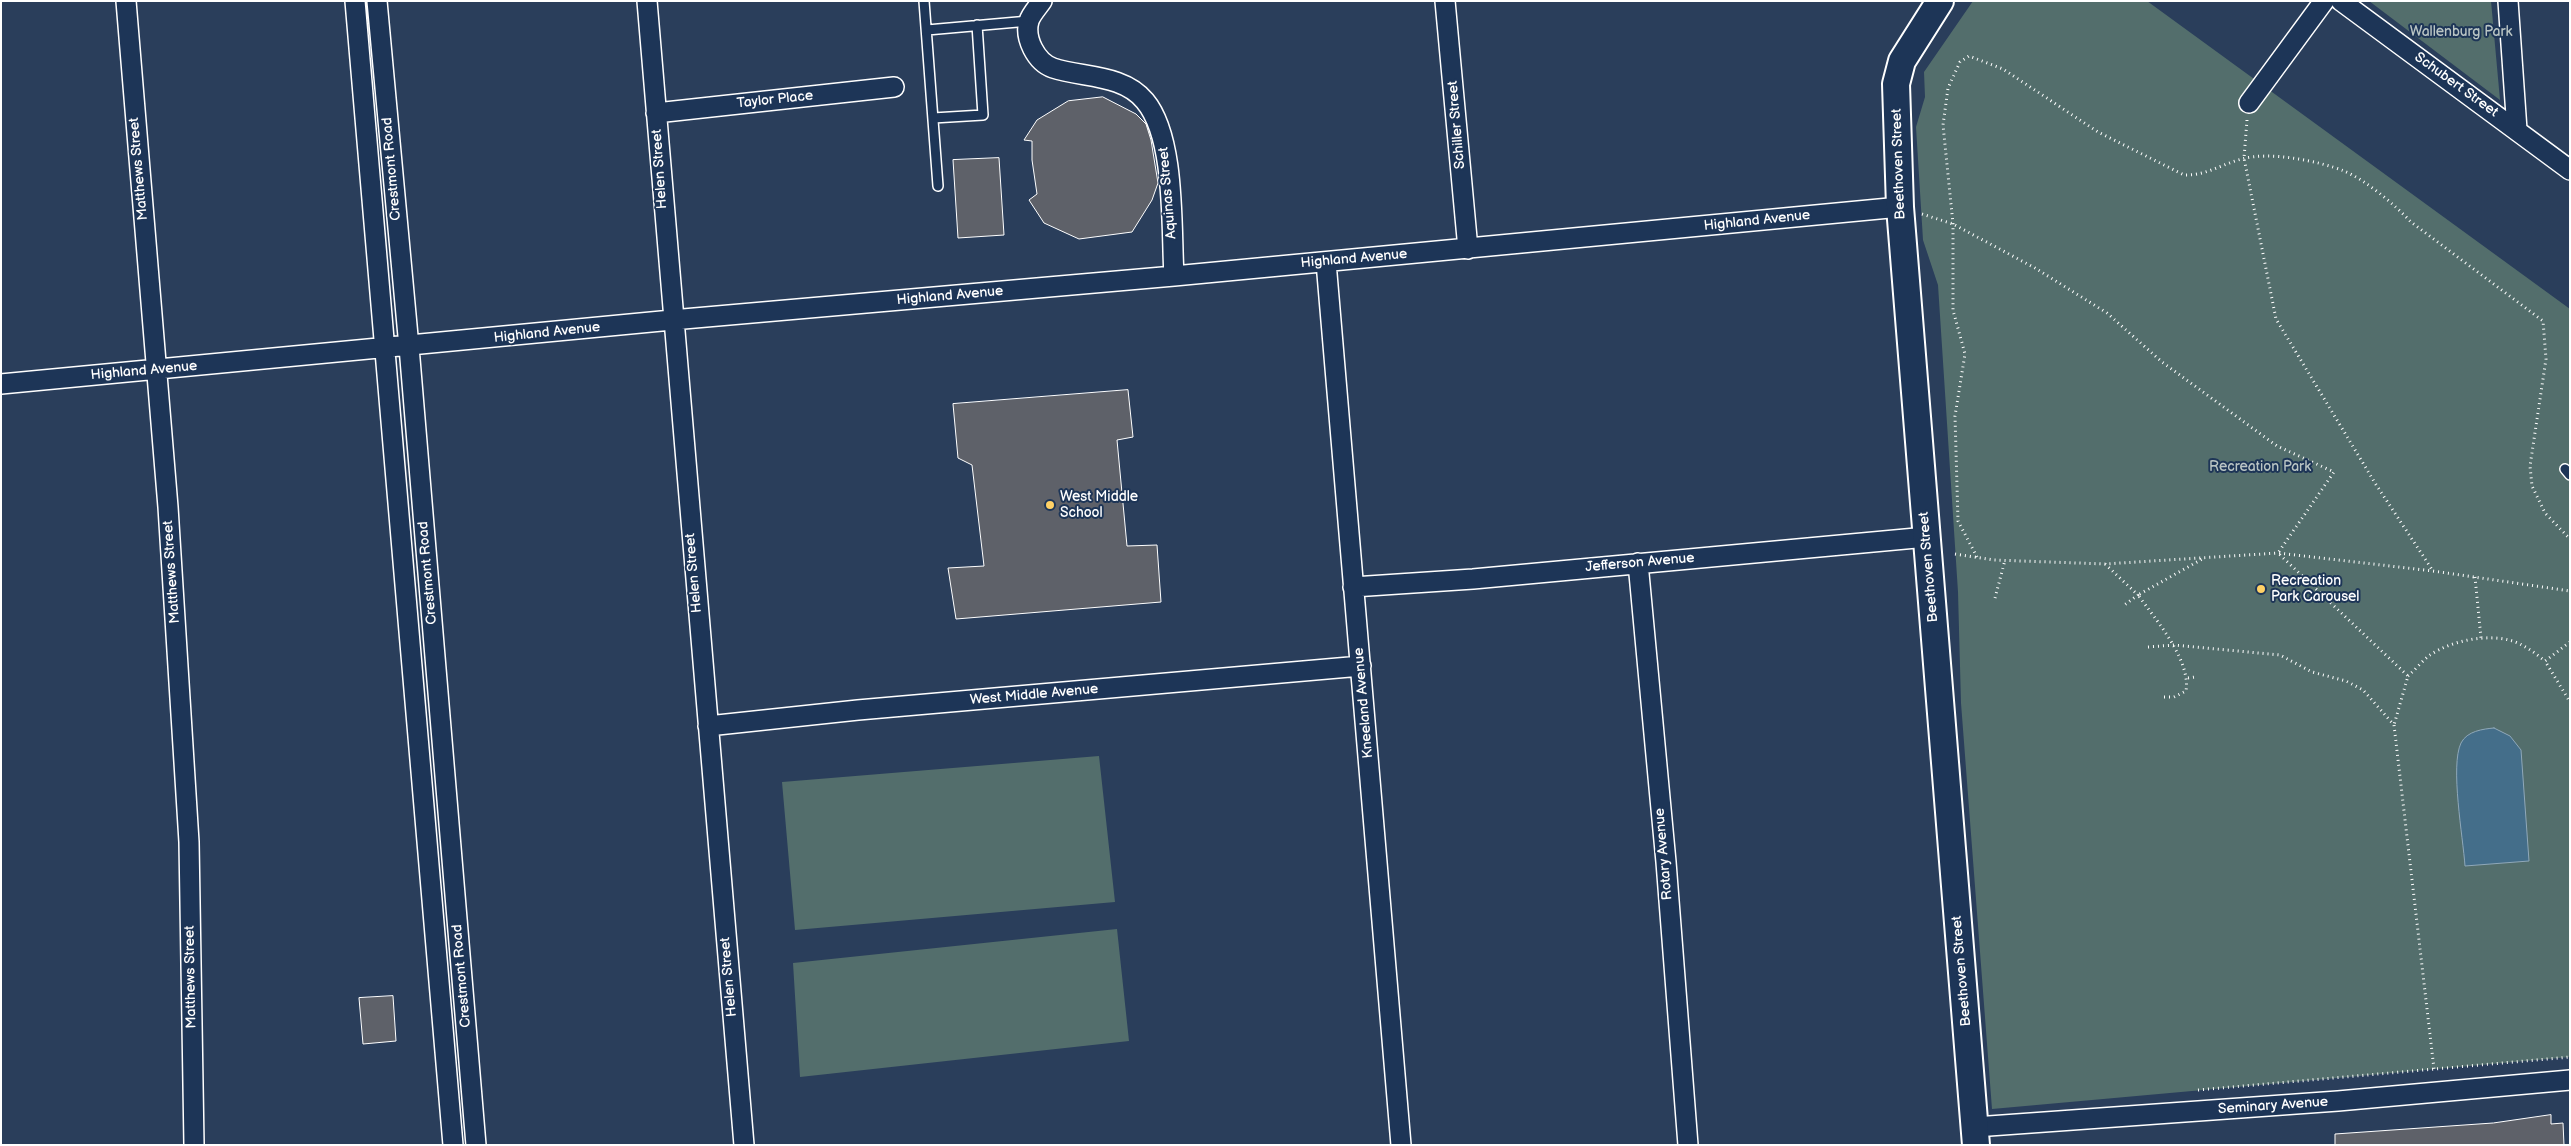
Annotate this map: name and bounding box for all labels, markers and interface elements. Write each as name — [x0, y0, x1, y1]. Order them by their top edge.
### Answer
park label: Wallenburg Park — [2410, 24, 2512, 40]
street label: Schubert Street — [2411, 49, 2501, 121]
street label: Schiller Street — [1445, 80, 1469, 170]
street label: Taylor Place — [736, 88, 814, 112]
street label: Beethoven Street — [1889, 108, 1909, 220]
street label: Matthews Street — [126, 117, 152, 221]
street label: Crestmont Road — [379, 117, 405, 221]
street label: Helen Street — [649, 129, 671, 209]
street label: Aquinas Street — [1156, 146, 1180, 240]
street label: Highland Avenue — [1703, 207, 1811, 235]
street label: Highland Avenue — [1300, 246, 1408, 272]
street label: Highland Avenue — [896, 283, 1004, 309]
street label: Highland Avenue — [493, 319, 601, 347]
street label: Highland Avenue — [90, 358, 198, 384]
park label: Recreation Park — [2209, 459, 2311, 475]
place label: West Middle School — [1060, 489, 1138, 522]
marker: West Middle School — [1044, 499, 1056, 511]
street label: Beethoven Street — [1916, 511, 1942, 623]
street label: Matthews Street — [160, 520, 184, 624]
street label: Crestmont Road — [415, 521, 441, 625]
street label: Helen Street — [682, 532, 706, 614]
street label: Jefferson Avenue — [1585, 550, 1695, 576]
place label: Recreation Park Carousel — [2271, 573, 2359, 606]
marker: Recreation Park Carousel — [2255, 583, 2267, 595]
street label: Kneeland Avenue — [1351, 647, 1377, 759]
street label: West Middle Avenue — [969, 681, 1099, 709]
street label: Rotary Avenue — [1652, 807, 1676, 901]
street label: Beethoven Street — [1949, 915, 1975, 1027]
street label: Crestmont Road — [449, 924, 475, 1028]
street label: Matthews Street — [182, 925, 200, 1029]
street label: Helen Street — [717, 936, 741, 1018]
street label: Seminary Avenue — [2217, 1094, 2329, 1118]

